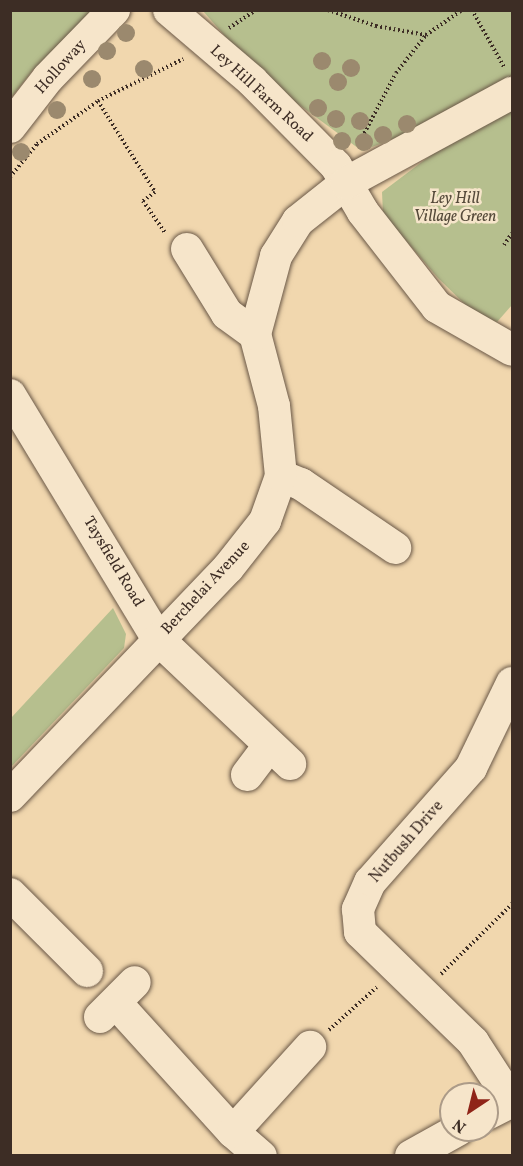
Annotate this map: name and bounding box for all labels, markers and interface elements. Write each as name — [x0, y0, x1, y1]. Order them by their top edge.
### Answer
street label: Holloway — [32, 36, 90, 98]
street label: Ley Hill Farm Road — [205, 41, 317, 147]
park label: Ley Hill Village Green — [414, 189, 496, 227]
street label: Taysfield Road — [78, 513, 148, 611]
street label: Berchelai Avenue — [158, 537, 254, 639]
street label: Nutbush Drive — [366, 797, 448, 887]
north arrow — [439, 1082, 499, 1142]
text: N — [449, 1113, 471, 1137]

